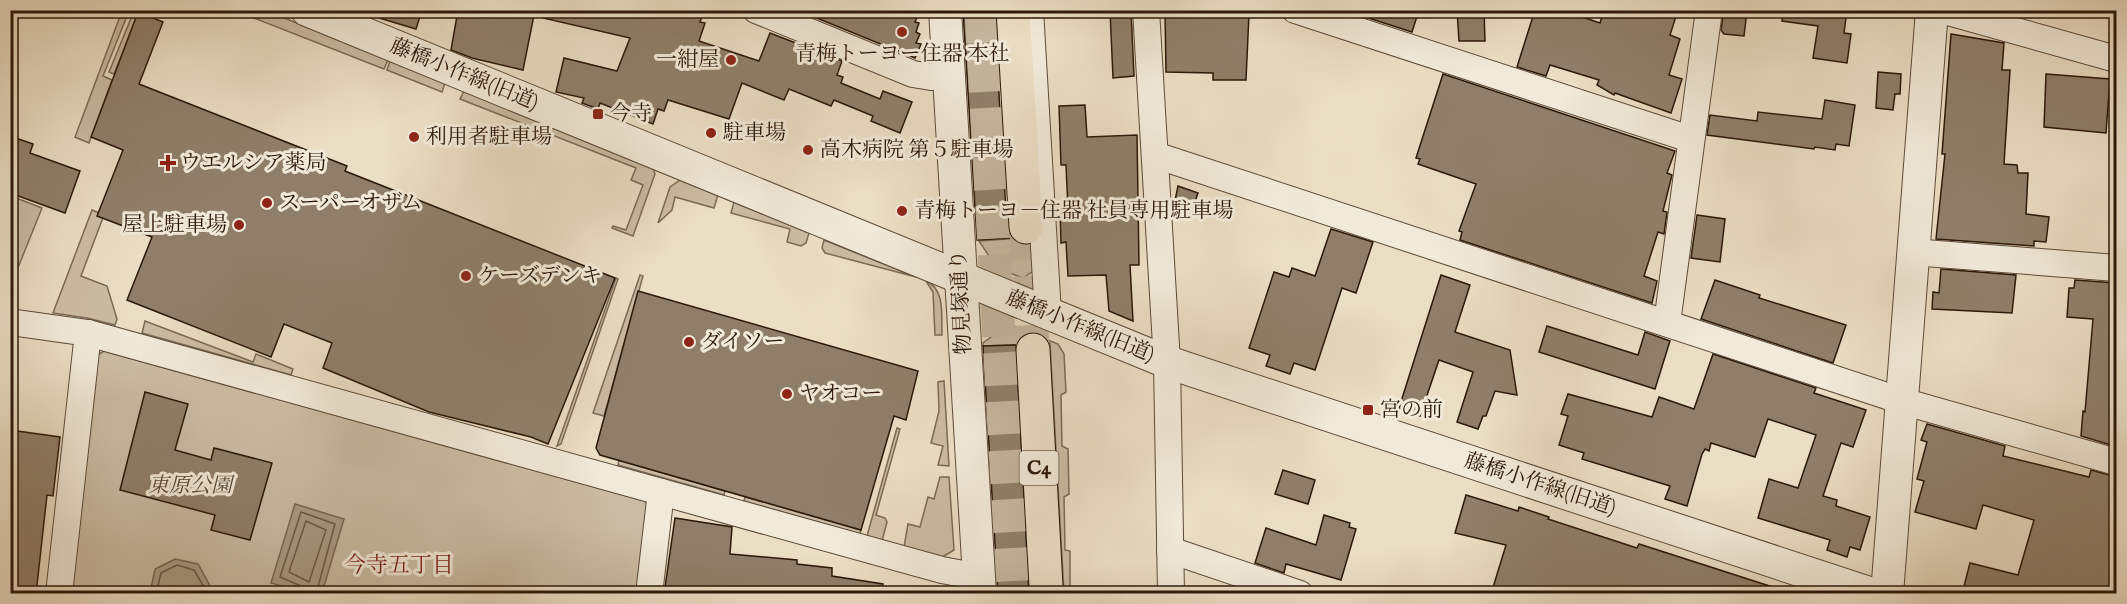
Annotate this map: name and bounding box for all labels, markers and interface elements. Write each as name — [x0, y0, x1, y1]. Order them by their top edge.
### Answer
marker: 青梅トーヨー住器 本社 — [895, 25, 909, 39]
street label: 藤橋小作線(旧道) — [386, 33, 542, 117]
place label: 青梅トーヨー住器 本社 — [795, 41, 1009, 68]
place label: 一紺屋 — [656, 47, 719, 74]
marker: 一紺屋 — [724, 53, 738, 67]
place label: 今寺 — [610, 101, 652, 128]
marker: 今寺 — [591, 107, 605, 121]
place label: 駐車場 — [723, 120, 786, 147]
place label: 利用者駐車場 — [426, 124, 552, 151]
marker: 駐車場 — [704, 126, 718, 140]
marker: 利用者駐車場 — [407, 130, 421, 144]
place label: 高木病院 第５駐車場 — [820, 137, 1014, 164]
marker: 高木病院 第５駐車場 — [801, 143, 815, 157]
place label: ウエルシア薬局 — [180, 150, 326, 177]
marker: ウエルシア薬局 — [161, 156, 175, 170]
place label: スーパーオザム — [279, 190, 422, 217]
marker: スーパーオザム — [260, 196, 274, 210]
place label: 青梅トーヨ－住器 社員専用駐車場 — [914, 198, 1234, 225]
marker: 青梅トーヨ－住器 社員専用駐車場 — [895, 204, 909, 218]
place label: 屋上駐車場 — [122, 212, 227, 239]
marker: 屋上駐車場 — [232, 218, 246, 232]
street label: 物見塚通り — [946, 249, 978, 355]
place label: ケーズデンキ — [478, 263, 602, 290]
marker: ケーズデンキ — [459, 269, 473, 283]
street label: 藤橋小作線(旧道) — [1002, 285, 1158, 369]
place label: ダイソー — [701, 329, 785, 356]
marker: ダイソー — [682, 335, 696, 349]
place label: ヤオコー — [799, 381, 882, 408]
marker: ヤオコー — [780, 387, 794, 401]
place label: 宮の前 — [1380, 397, 1443, 424]
marker: 宮の前 — [1361, 403, 1375, 417]
street label: 藤橋小作線(旧道) — [1461, 448, 1619, 522]
road number: C4 — [1020, 451, 1058, 485]
park label: 東原公園 — [148, 473, 235, 500]
district label: 今寺五丁目 — [344, 552, 454, 580]

